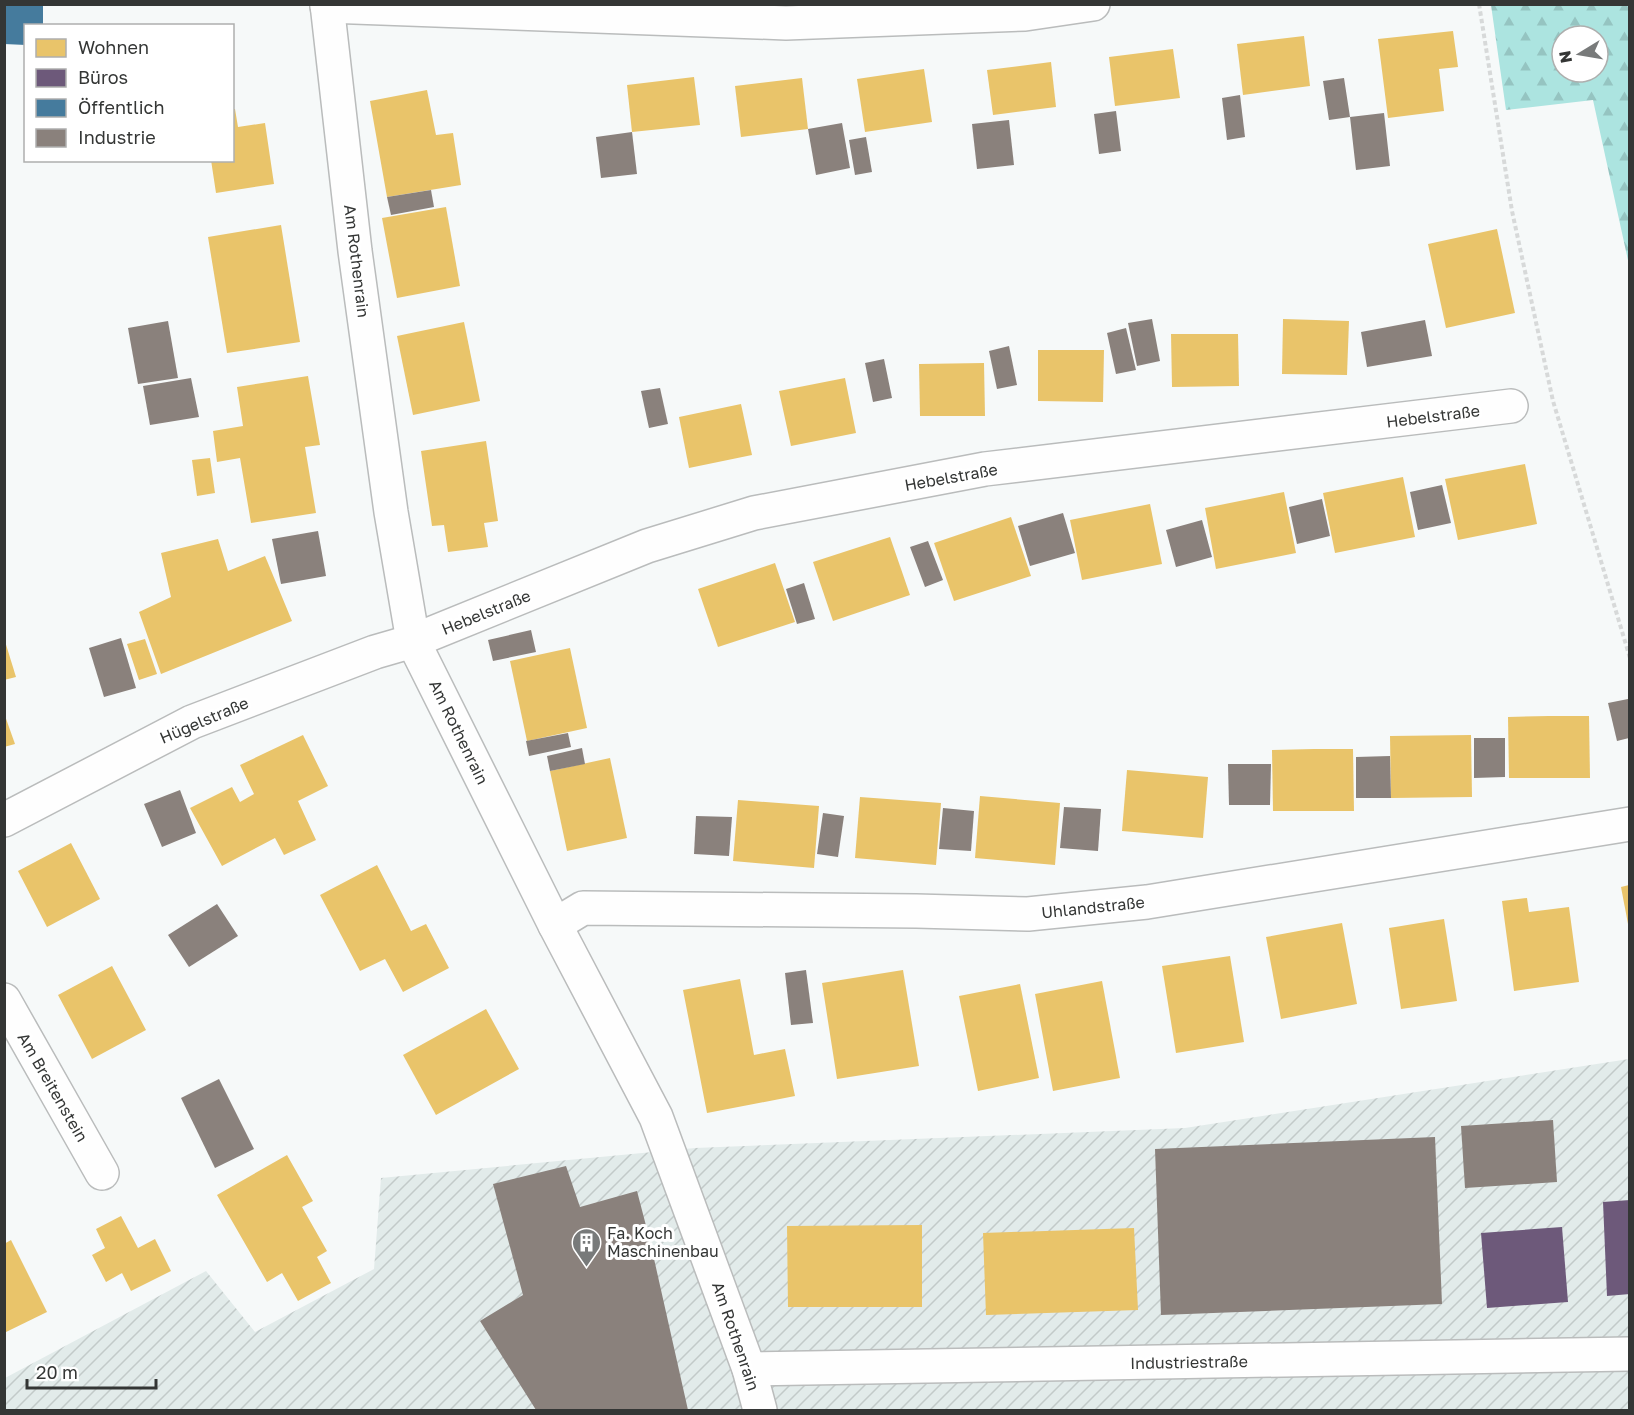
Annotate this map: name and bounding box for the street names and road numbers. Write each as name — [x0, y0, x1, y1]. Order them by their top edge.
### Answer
street label: Am Rothenrain — [340, 203, 374, 319]
street label: Hebelstraße — [1385, 400, 1481, 432]
street label: Hebelstraße — [903, 459, 999, 495]
street label: Hebelstraße — [439, 585, 533, 639]
street label: Am Rothenrain — [425, 676, 493, 788]
street label: Hügelstraße — [157, 692, 251, 748]
street label: Uhlandstraße — [1040, 892, 1146, 922]
street label: Am Breitenstein — [14, 1029, 92, 1145]
street label: Am Rothenrain — [708, 1279, 764, 1393]
street label: Industriestraße — [1130, 1351, 1248, 1373]

